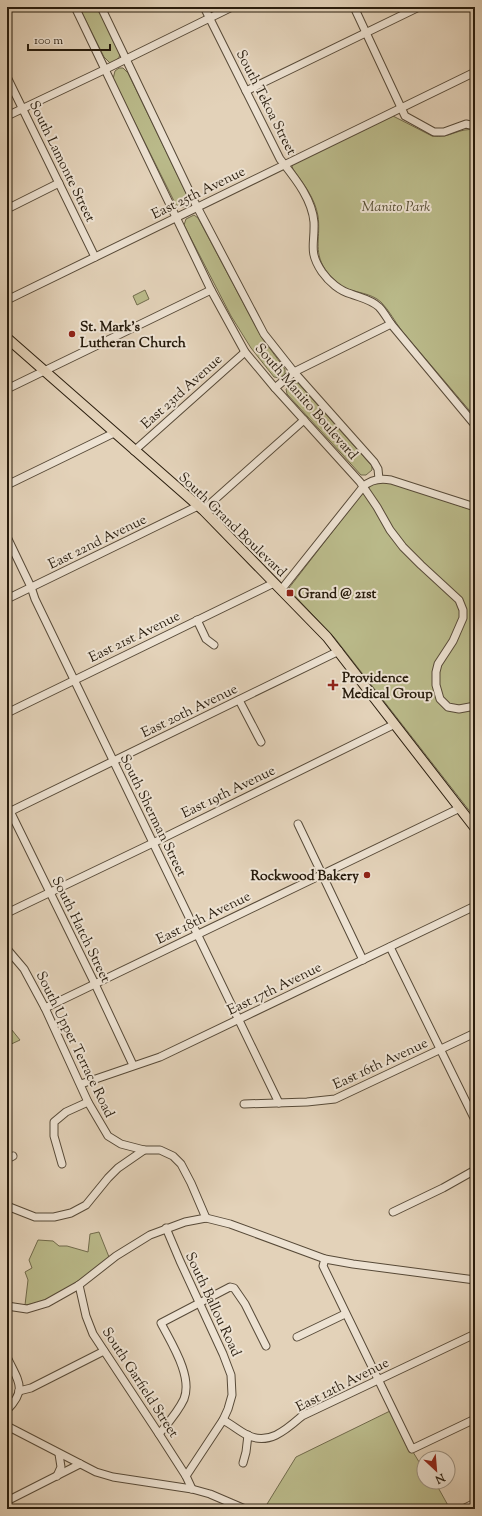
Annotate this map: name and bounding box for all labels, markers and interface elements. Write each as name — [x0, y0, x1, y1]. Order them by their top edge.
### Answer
scale bar — [28, 26, 110, 52]
text: 100 m — [34, 32, 63, 50]
street label: South Tekoa Street — [230, 47, 300, 159]
street label: South Lamonte Street — [23, 98, 99, 226]
street label: East 25th Avenue — [149, 162, 249, 225]
park label: Manito Park — [362, 198, 431, 218]
place label: St. Mark's Lutheran Church — [80, 318, 187, 354]
marker: St. Mark's Lutheran Church — [67, 329, 77, 339]
street label: South Manito Boulevard — [249, 340, 362, 465]
street label: East 23rd Avenue — [137, 351, 227, 434]
street label: South Grand Boulevard — [173, 468, 290, 583]
street label: East 22nd Avenue — [45, 510, 150, 575]
place label: Grand @ 21st — [298, 585, 376, 605]
marker: Grand @ 21st — [285, 588, 295, 598]
street label: East 21st Avenue — [86, 607, 184, 669]
place label: Providence Medical Group — [342, 669, 433, 705]
marker: Providence Medical Group — [327, 679, 339, 691]
street label: East 20th Avenue — [138, 680, 241, 744]
street label: South Sherman Street — [114, 751, 191, 881]
street label: East 19th Avenue — [179, 761, 279, 824]
place label: Rockwood Bakery — [250, 867, 359, 887]
marker: Rockwood Bakery — [362, 870, 372, 880]
street label: South Hatch Street — [46, 873, 115, 987]
street label: East 18th Avenue — [153, 887, 254, 950]
street label: East 17th Avenue — [224, 958, 325, 1021]
street label: South Upper Terrace Road — [30, 968, 118, 1122]
street label: East 16th Avenue — [330, 1034, 432, 1096]
street label: South Ballou Road — [179, 1249, 245, 1360]
street label: South Garfield Street — [96, 1324, 183, 1442]
street label: East 12th Avenue — [293, 1354, 393, 1418]
north arrow — [416, 1450, 456, 1490]
text: N — [432, 1469, 448, 1487]

